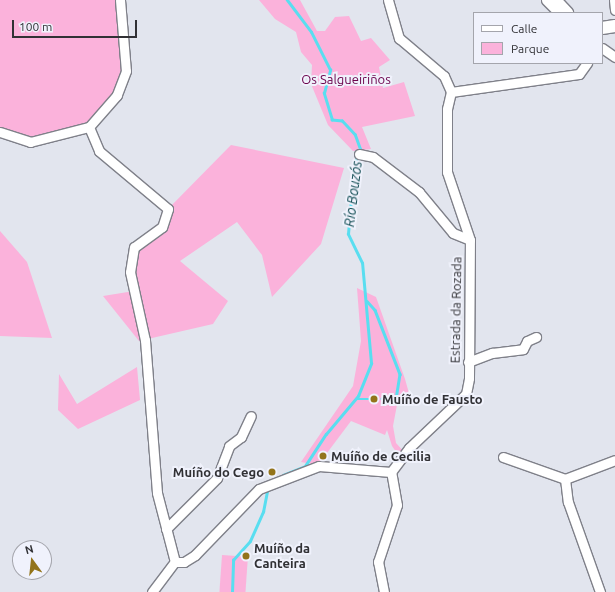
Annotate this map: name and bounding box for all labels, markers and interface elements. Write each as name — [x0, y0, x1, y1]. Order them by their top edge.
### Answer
scale bar — [14, 12, 139, 38]
legend — [473, 12, 603, 64]
text: 100 m — [19, 20, 52, 33]
text: Calle — [511, 22, 537, 35]
text: Parque — [511, 42, 549, 55]
park label: Os Salgueiriños — [301, 71, 391, 87]
water label: Río Bouzós — [341, 160, 365, 228]
street label: Estrada da Rozada — [447, 257, 465, 363]
place label: Muíño de Fausto — [382, 391, 483, 407]
marker: Muíño de Fausto — [369, 394, 379, 404]
place label: Muíño de Cecilia — [331, 448, 431, 464]
marker: Muíño de Cecilia — [318, 451, 328, 461]
place label: Muíño do Cego — [173, 464, 264, 480]
marker: Muíño do Cego — [267, 467, 277, 477]
north arrow — [12, 540, 52, 580]
place label: Muíño da Canteira — [254, 541, 310, 572]
text: N — [24, 543, 35, 556]
marker: Muíño da Canteira — [241, 551, 251, 561]

